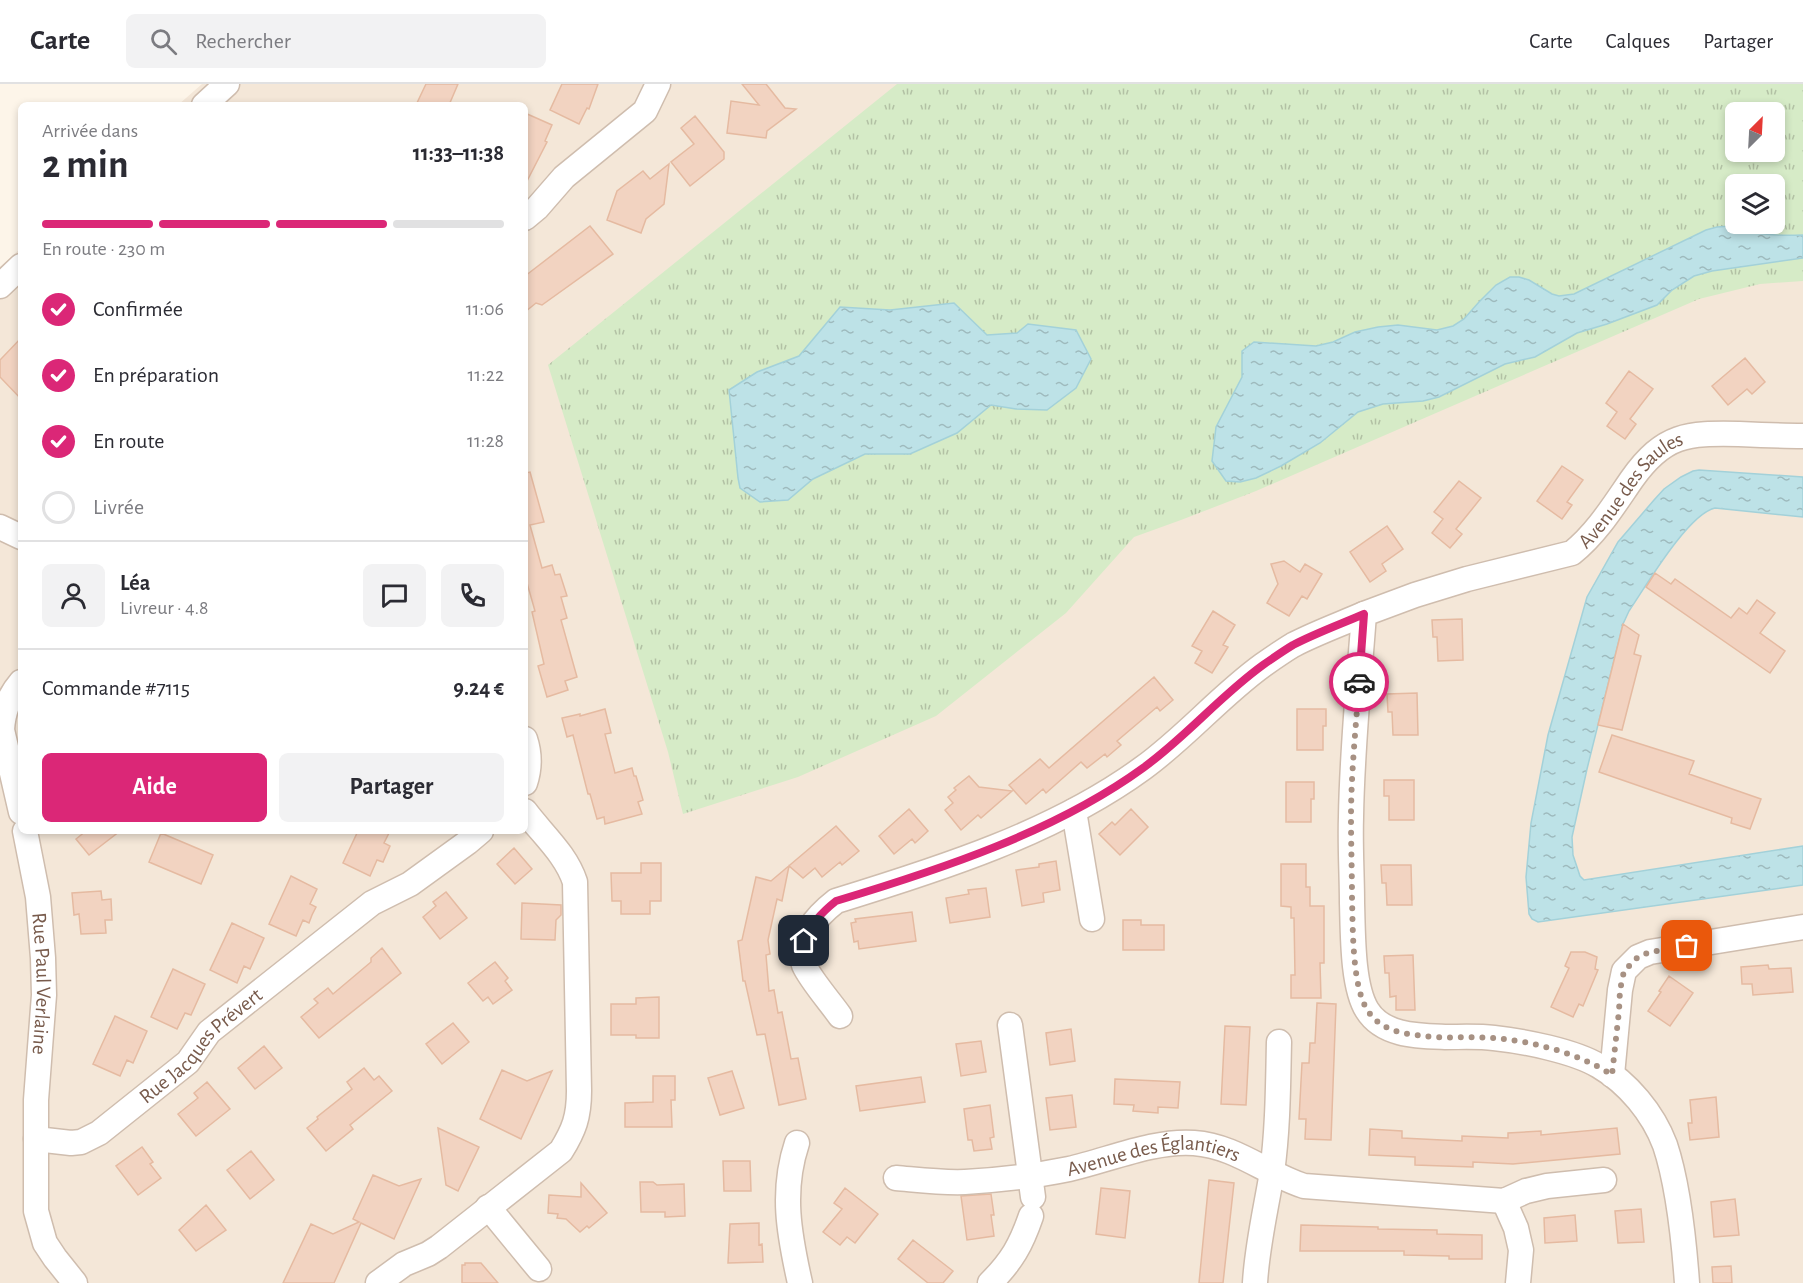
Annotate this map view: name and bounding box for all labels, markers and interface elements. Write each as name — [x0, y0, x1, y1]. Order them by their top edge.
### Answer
search box — [126, 14, 546, 68]
icon: search — [147, 25, 180, 58]
text: Carte — [30, 27, 90, 55]
text: Rechercher — [195, 30, 291, 52]
text: Carte — [1529, 31, 1573, 52]
text: Calques — [1606, 31, 1670, 52]
text: Partager — [1703, 31, 1773, 52]
north arrow — [1725, 102, 1785, 162]
map controls — [1725, 102, 1785, 234]
text: Arrivée dans — [42, 121, 138, 141]
text: 11:33–11:38 — [413, 142, 504, 164]
text: 2 min — [42, 146, 129, 185]
button: layers — [1725, 174, 1785, 234]
text: En route · 230 m — [42, 239, 165, 259]
icon: check — [42, 293, 75, 326]
text: Confirmée — [93, 298, 183, 320]
text: 11:06 — [466, 299, 504, 319]
icon: check — [42, 359, 75, 392]
text: En préparation — [93, 364, 219, 386]
text: 11:22 — [467, 365, 504, 385]
icon: check — [42, 425, 75, 458]
street label: Avenue des Saules — [1574, 428, 1686, 552]
text: En route — [93, 430, 164, 452]
text: 11:28 — [467, 431, 504, 451]
text: Livrée — [93, 496, 144, 518]
button: person — [42, 564, 105, 627]
button: chat — [363, 564, 426, 627]
button: phone — [441, 564, 504, 627]
text: Léa — [120, 572, 150, 594]
text: Livreur · 4.8 — [120, 598, 209, 618]
courier — [1329, 652, 1389, 712]
icon: car — [1343, 666, 1376, 699]
text: Commande #7115 — [42, 677, 190, 699]
text: 9.24 € — [453, 677, 504, 699]
button: Aide — [42, 753, 267, 822]
button: Partager — [279, 753, 504, 822]
street label: Rue Paul Verlaine — [28, 912, 54, 1055]
pin — [778, 915, 829, 966]
pin — [1661, 920, 1712, 971]
icon: home — [787, 924, 820, 957]
icon: bag — [1670, 929, 1703, 962]
street label: Rue Jacques Prévert — [135, 984, 266, 1108]
street label: Avenue des Églantiers — [1065, 1132, 1244, 1180]

